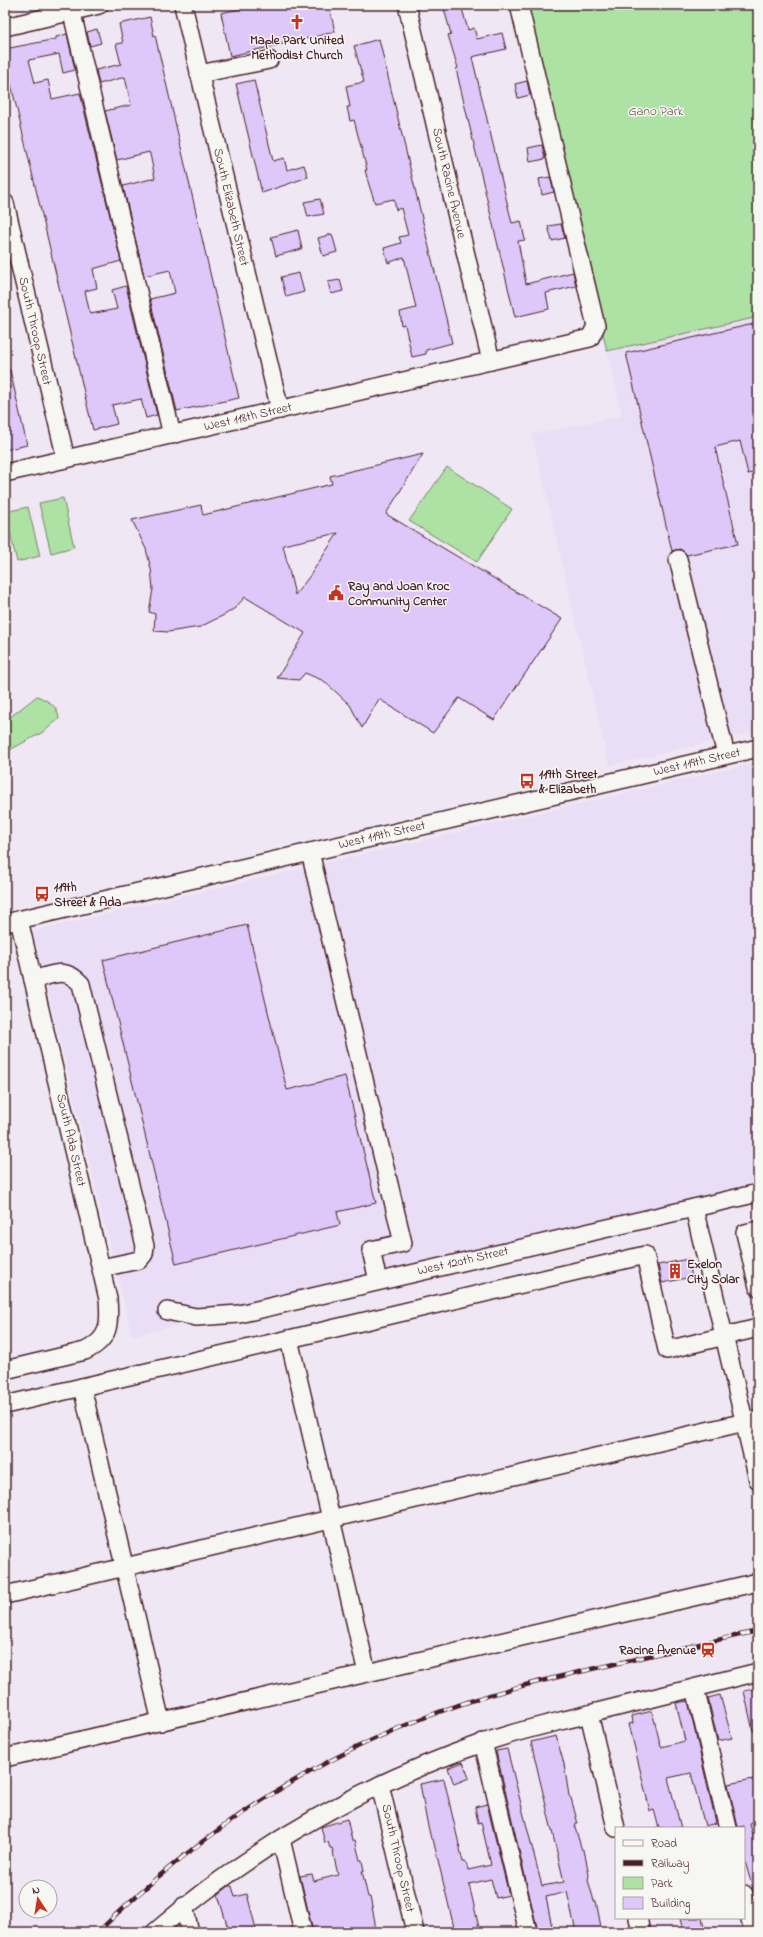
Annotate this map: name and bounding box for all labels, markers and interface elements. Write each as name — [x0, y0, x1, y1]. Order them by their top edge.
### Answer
church icon: Maple Park United Methodist Church — [288, 13, 306, 31]
place label: Maple Park United Methodist Church — [250, 31, 345, 65]
park label: Gano Park — [628, 102, 684, 121]
street label: South Racine Avenue — [427, 126, 471, 240]
street label: South Elizabeth Street — [208, 146, 254, 268]
street label: South Throop Street — [13, 275, 57, 388]
street label: West 118th Street — [202, 397, 295, 436]
place label: Ray and Joan Kroc Community Center — [347, 577, 451, 613]
public building icon: Ray and Joan Kroc Community Center — [327, 584, 345, 602]
street label: West 119th Street — [652, 743, 743, 781]
place label: 119th Street & Elizabeth — [538, 765, 598, 799]
bus stop icon: 119th Street & Elizabeth — [518, 772, 536, 790]
street label: West 119th Street — [337, 816, 428, 854]
place label: 119th Street & Ada — [54, 878, 122, 912]
bus stop icon: 119th Street & Ada — [33, 885, 51, 903]
street label: South Ada Street — [51, 1092, 91, 1189]
street label: West 120th Street — [416, 1241, 511, 1281]
place label: Exelon City Solar — [687, 1255, 740, 1291]
building icon: Exelon City Solar — [666, 1262, 684, 1280]
place label: Racine Avenue — [618, 1641, 697, 1660]
station icon: Racine Avenue — [699, 1641, 717, 1659]
street label: South Throop Street — [376, 1802, 420, 1915]
legend — [615, 1827, 745, 1919]
text: Road — [651, 1835, 677, 1853]
text: Railway — [651, 1855, 690, 1874]
text: Park — [651, 1875, 673, 1893]
north arrow — [18, 1879, 58, 1919]
text: N — [31, 1882, 41, 1899]
text: Building — [650, 1895, 690, 1914]

